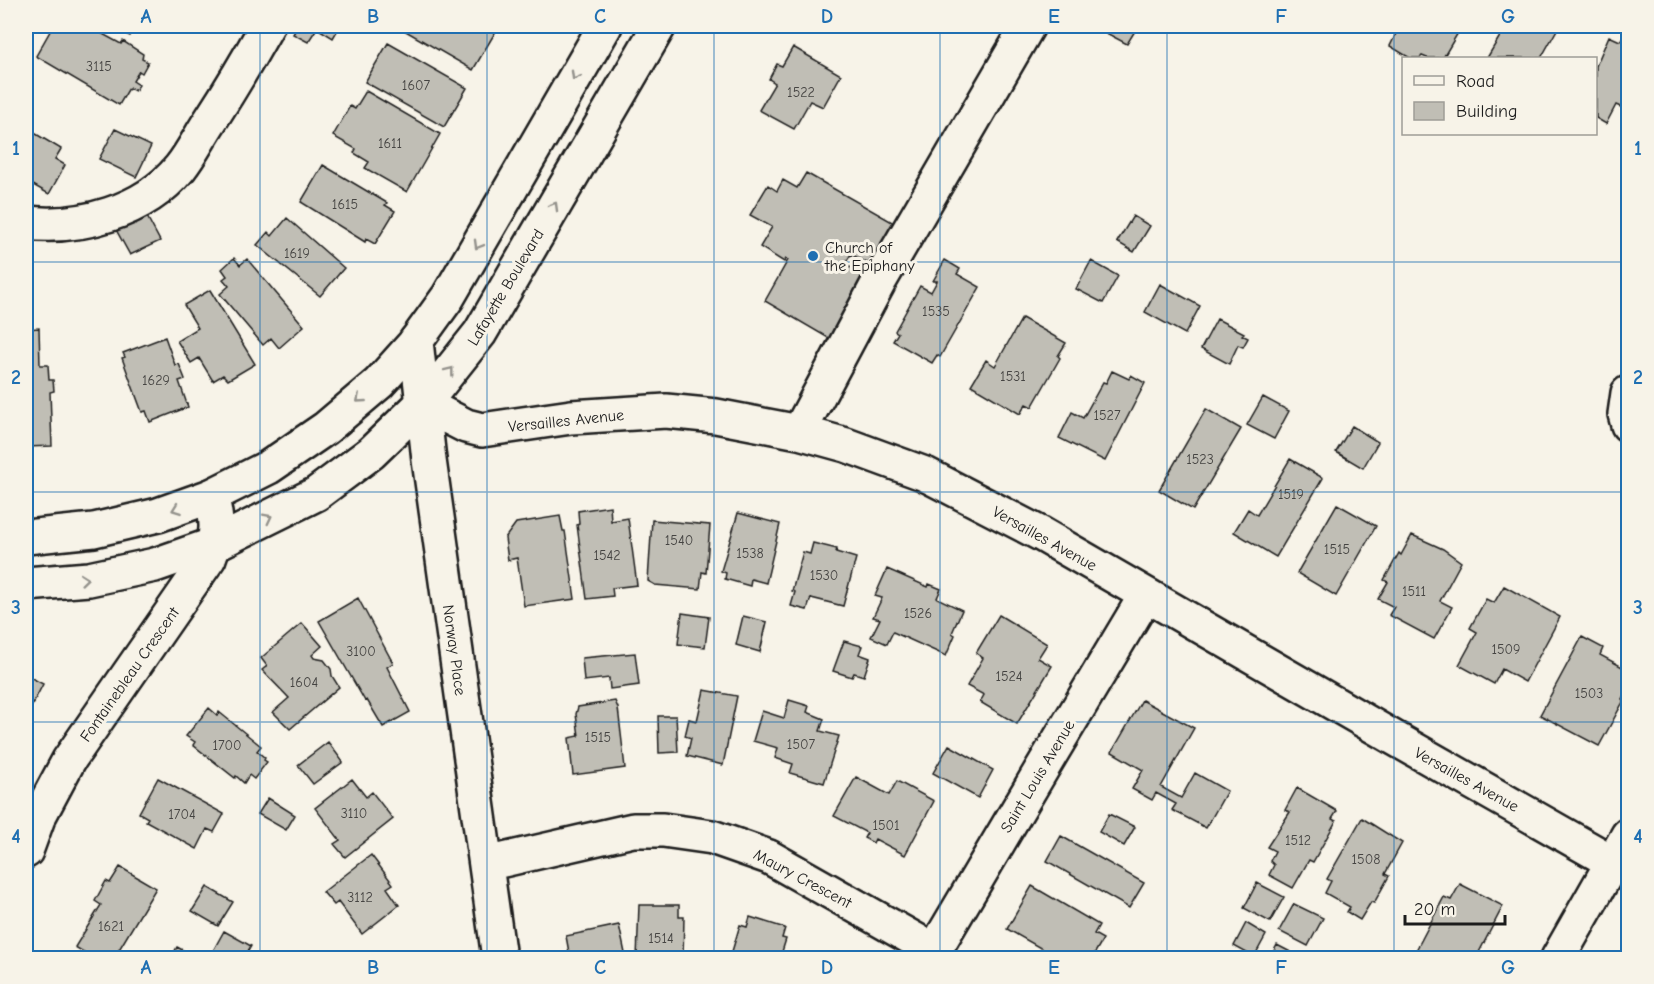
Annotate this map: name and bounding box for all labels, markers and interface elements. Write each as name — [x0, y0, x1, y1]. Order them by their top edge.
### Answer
text: A — [140, 5, 152, 28]
text: B — [367, 5, 379, 28]
text: C — [594, 5, 606, 28]
text: D — [821, 5, 833, 28]
text: E — [1048, 5, 1060, 28]
text: F — [1275, 5, 1287, 28]
text: G — [1501, 5, 1515, 28]
legend — [1402, 57, 1597, 135]
house number: 3115 — [86, 58, 112, 75]
one-way arrow — [571, 70, 583, 80]
text: Road — [1456, 71, 1495, 92]
house number: 1607 — [402, 77, 431, 94]
house number: 1522 — [787, 84, 815, 101]
text: Building — [1456, 101, 1518, 122]
house number: 1611 — [378, 135, 402, 152]
text: 1 — [12, 137, 20, 160]
text: 1 — [1634, 137, 1642, 160]
house number: 1615 — [332, 196, 358, 213]
one-way arrow — [547, 202, 558, 212]
street label: Lafayette Boulevard — [464, 226, 548, 349]
one-way arrow — [474, 239, 485, 249]
place label: Church of the Epiphany — [824, 239, 915, 275]
house number: 1619 — [284, 245, 310, 262]
marker: Church of the Epiphany — [806, 249, 820, 263]
house number: 1535 — [922, 303, 950, 320]
text: 2 — [11, 366, 21, 389]
text: 2 — [1633, 366, 1643, 389]
one-way arrow — [443, 367, 454, 378]
house number: 1531 — [1000, 368, 1026, 385]
house number: 1629 — [142, 372, 170, 389]
one-way arrow — [356, 392, 367, 403]
street label: Versailles Avenue — [507, 406, 625, 436]
house number: 1527 — [1093, 407, 1121, 424]
house number: 1523 — [1186, 451, 1214, 468]
house number: 1519 — [1278, 486, 1304, 503]
one-way arrow — [171, 501, 182, 514]
street label: Versailles Avenue — [989, 503, 1100, 575]
one-way arrow — [262, 514, 273, 526]
house number: 1540 — [665, 532, 693, 549]
house number: 1515 — [1324, 541, 1350, 558]
house number: 1538 — [736, 545, 764, 562]
house number: 1542 — [593, 547, 621, 564]
house number: 1530 — [810, 567, 838, 584]
one-way arrow — [79, 573, 88, 586]
house number: 1511 — [1402, 583, 1426, 600]
text: 3 — [11, 596, 21, 619]
text: 3 — [1633, 596, 1643, 619]
street label: Norway Place — [439, 603, 469, 697]
street label: Fontainebleau Crescent — [77, 604, 183, 745]
house number: 1526 — [904, 605, 932, 622]
house number: 1509 — [1491, 641, 1521, 658]
house number: 3100 — [346, 643, 376, 660]
house number: 1524 — [995, 668, 1023, 685]
house number: 1604 — [290, 674, 318, 691]
house number: 1503 — [1575, 685, 1603, 702]
street label: Saint Louis Avenue — [997, 717, 1079, 836]
house number: 1515 — [585, 729, 611, 746]
house number: 1507 — [787, 736, 816, 753]
house number: 1700 — [212, 737, 242, 754]
street label: Versailles Avenue — [1411, 744, 1522, 816]
house number: 3110 — [341, 805, 367, 822]
house number: 1704 — [168, 806, 196, 823]
house number: 1501 — [872, 817, 900, 834]
text: 4 — [11, 825, 21, 848]
text: 4 — [1633, 825, 1643, 848]
house number: 1512 — [1285, 832, 1311, 849]
street label: Maury Crescent — [750, 846, 855, 912]
house number: 1508 — [1352, 851, 1380, 868]
scale bar — [1405, 888, 1506, 926]
house number: 3112 — [347, 889, 373, 906]
text: 20 m — [1414, 899, 1455, 920]
house number: 1621 — [98, 918, 124, 935]
house number: 1514 — [648, 930, 674, 947]
text: A — [140, 956, 152, 979]
text: B — [367, 956, 379, 979]
text: C — [594, 956, 606, 979]
text: D — [821, 956, 833, 979]
text: E — [1048, 956, 1060, 979]
text: F — [1275, 956, 1287, 979]
text: G — [1501, 956, 1515, 979]

